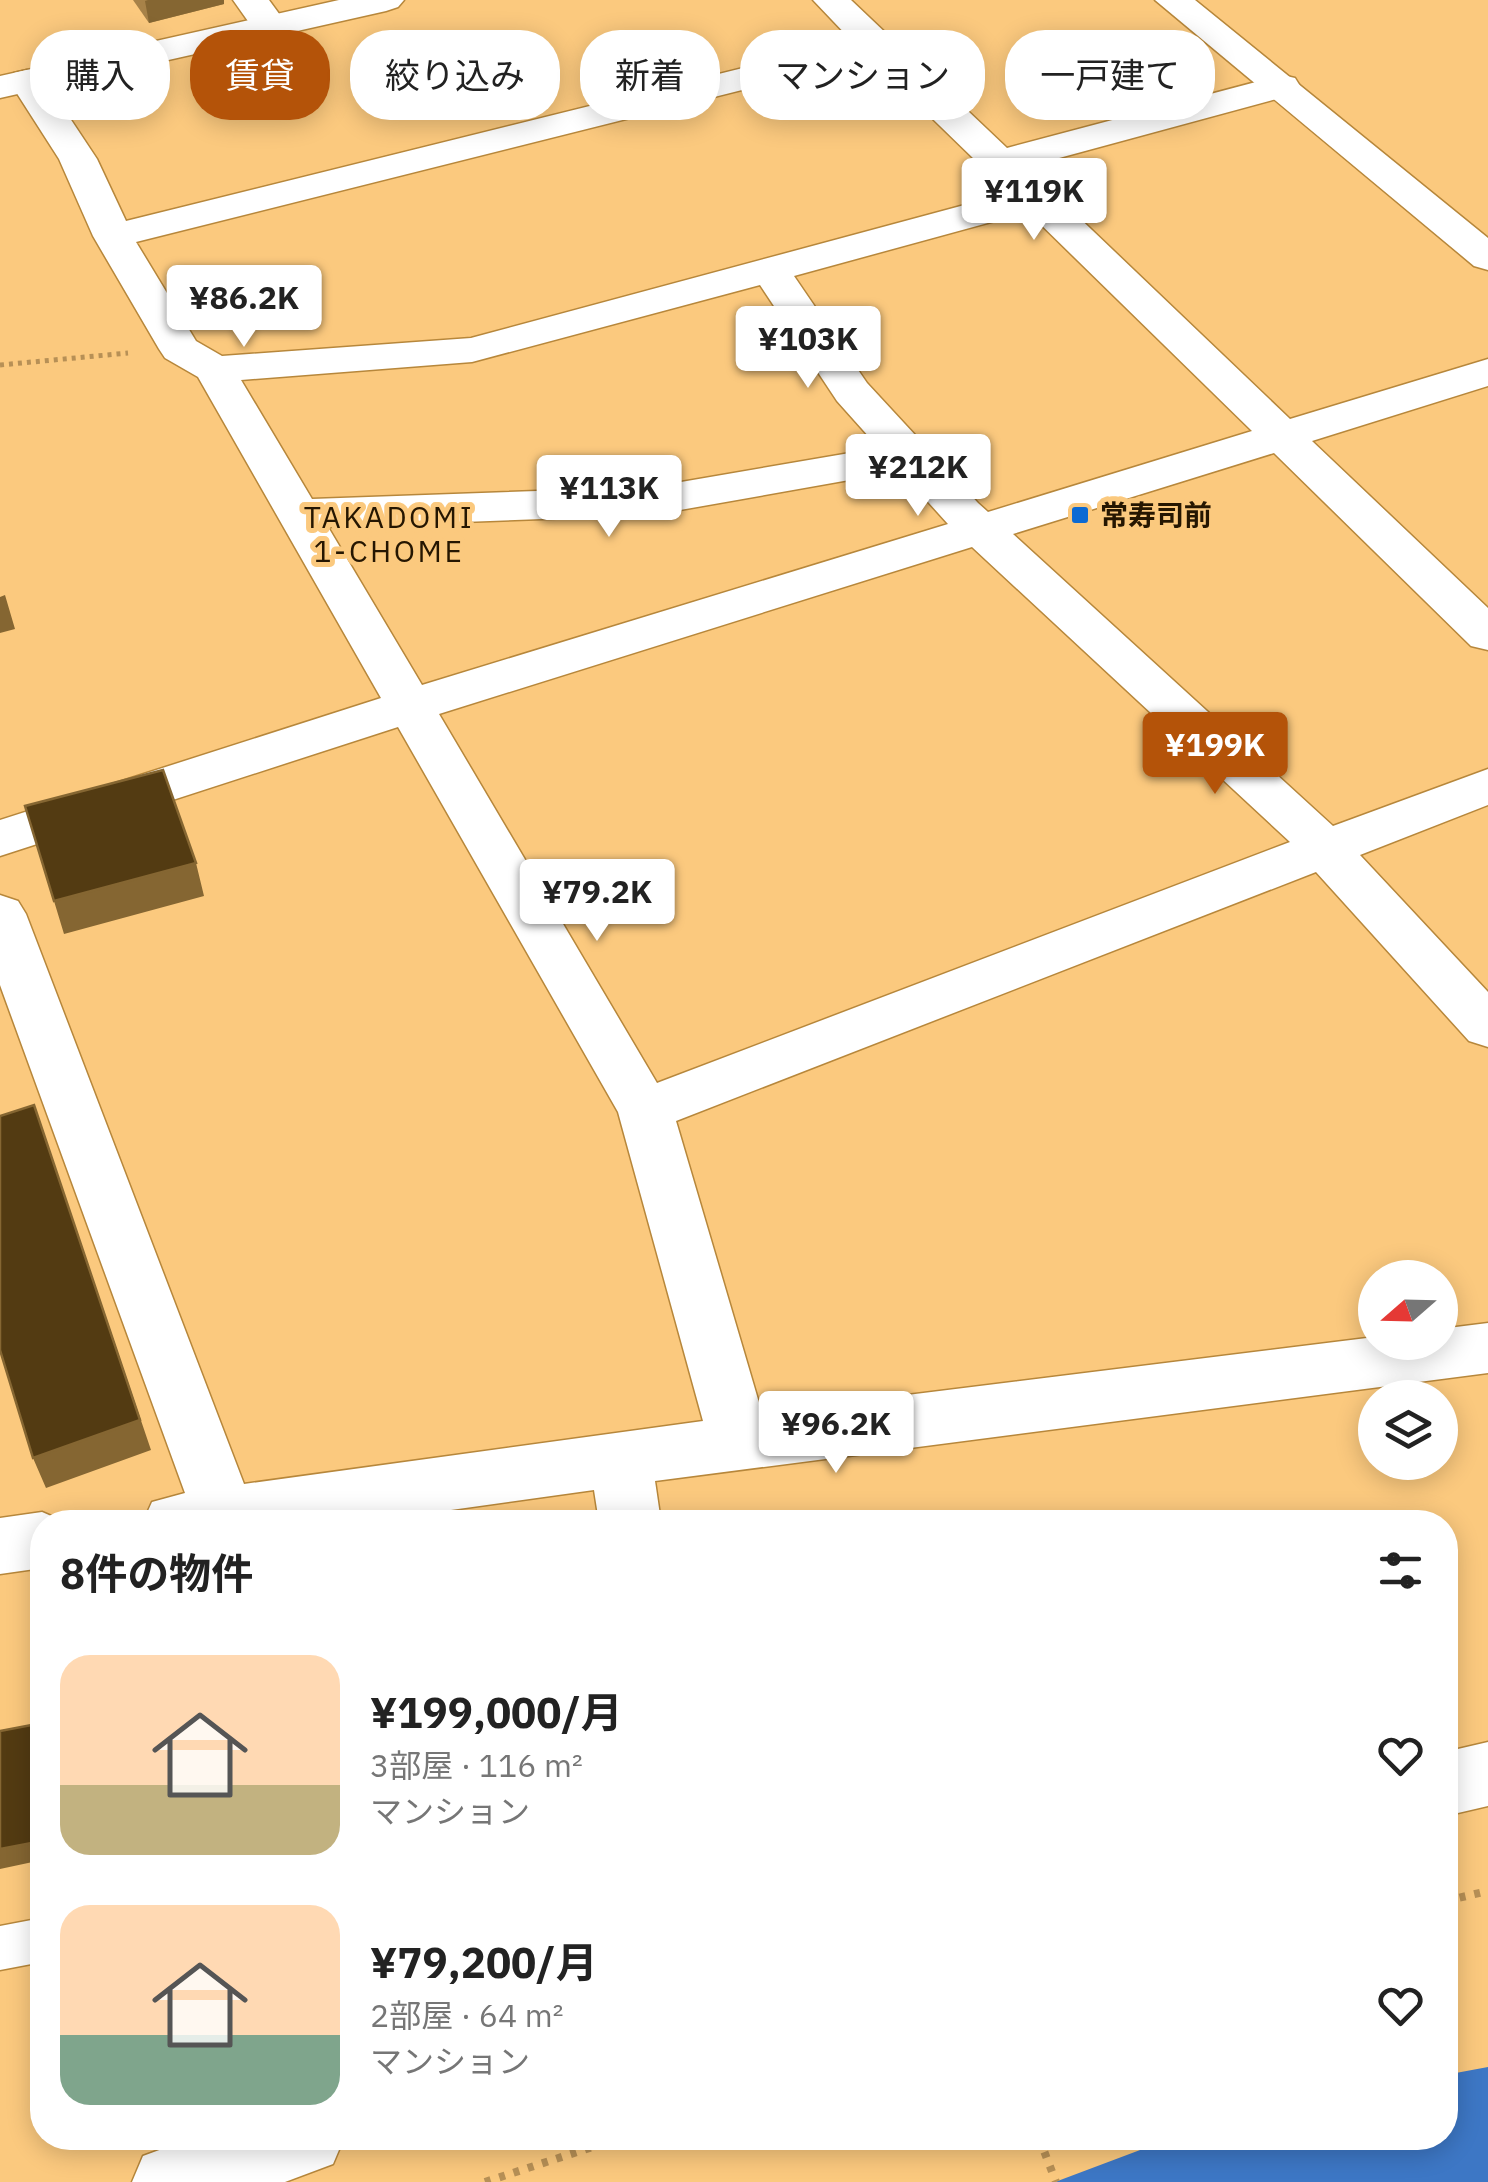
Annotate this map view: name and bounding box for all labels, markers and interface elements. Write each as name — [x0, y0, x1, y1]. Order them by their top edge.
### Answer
chip: 購入 — [30, 30, 170, 120]
chip: 賃貸 — [190, 30, 330, 120]
chip: 絞り込み — [350, 30, 560, 120]
chip: 新着 — [580, 30, 720, 120]
chip: マンション — [740, 30, 985, 120]
chip: 一戸建て — [1005, 30, 1215, 120]
pin: ¥119K — [964, 158, 1104, 243]
text: ¥119K — [984, 169, 1084, 211]
pin: ¥86.2K — [163, 265, 325, 350]
text: ¥86.2K — [189, 276, 299, 318]
pin: ¥103K — [738, 306, 878, 391]
text: ¥103K — [758, 317, 858, 359]
pin: ¥212K — [848, 434, 988, 519]
text: ¥212K — [868, 445, 968, 487]
pin: ¥113K — [539, 455, 679, 540]
text: ¥113K — [559, 466, 659, 508]
place label: 常寿司前 — [1100, 496, 1212, 533]
district label: TAKADOMI 1-CHOME — [304, 497, 474, 570]
marker: 常寿司前 — [1069, 504, 1091, 526]
pin: ¥199K — [1145, 712, 1285, 797]
text: ¥199K — [1165, 723, 1265, 765]
pin: ¥79.2K — [516, 859, 678, 944]
text: ¥79.2K — [542, 870, 652, 912]
north arrow — [1358, 1260, 1458, 1360]
map controls — [1358, 1260, 1458, 1480]
button: layers — [1358, 1380, 1458, 1480]
pin: ¥96.2K — [755, 1391, 917, 1476]
text: ¥96.2K — [781, 1402, 891, 1444]
icon: filters — [1373, 1543, 1428, 1598]
text: 8件の物件 — [60, 1546, 253, 1601]
text: ¥199,000/月 — [370, 1685, 623, 1740]
icon: home — [140, 1695, 260, 1815]
icon: heart — [1373, 1728, 1428, 1783]
text: 3部屋 · 116 m² — [370, 1744, 583, 1786]
text: マンション — [370, 1790, 530, 1832]
text: ¥79,200/月 — [370, 1935, 598, 1990]
icon: home — [140, 1945, 260, 2065]
icon: heart — [1373, 1978, 1428, 2033]
text: 2部屋 · 64 m² — [370, 1994, 564, 2036]
text: マンション — [370, 2040, 530, 2082]

